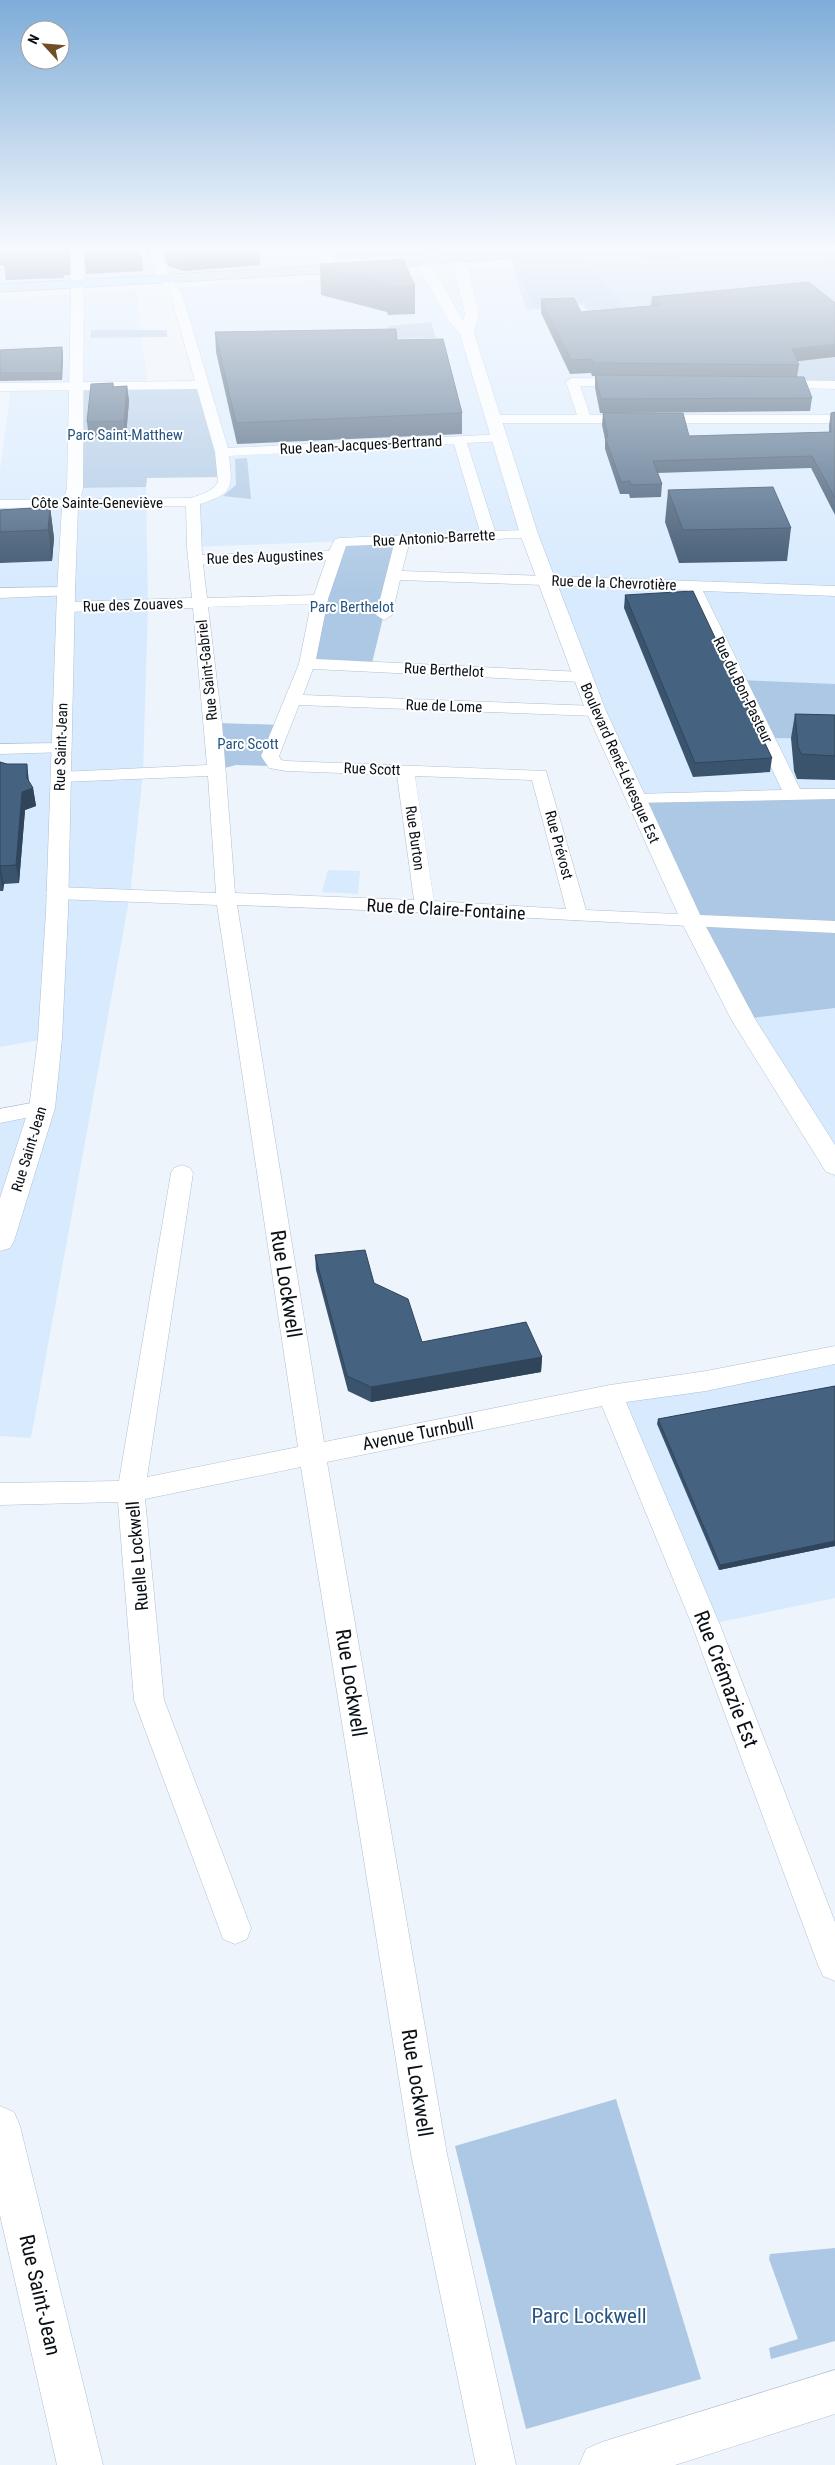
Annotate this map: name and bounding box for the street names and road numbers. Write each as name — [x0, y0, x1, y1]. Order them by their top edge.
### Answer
street label: Rue Jean-Jacques-Bertrand — [279, 432, 443, 458]
street label: Côte Sainte-Geneviève — [31, 494, 163, 512]
street label: Rue Antonio-Barrette — [372, 526, 496, 550]
street label: Rue des Augustines — [206, 546, 324, 568]
street label: Rue de la Chevrotière — [551, 572, 677, 594]
street label: Rue des Zouaves — [83, 594, 184, 616]
street label: Rue Saint-Gabriel — [193, 619, 221, 721]
street label: Rue du Bon-Pasteur — [709, 634, 777, 746]
street label: Rue Berthelot — [404, 659, 484, 681]
street label: Boulevard René-Lévesque Est — [577, 680, 663, 846]
street label: Rue de Lome — [405, 696, 483, 716]
street label: Rue Saint-Jean — [50, 703, 72, 791]
street label: Rue Scott — [343, 759, 401, 779]
street label: Rue Burton — [402, 804, 428, 872]
street label: Rue Prévost — [541, 809, 577, 881]
street label: Rue de Claire-Fontaine — [366, 894, 526, 924]
street label: Rue Saint-Jean — [7, 1104, 51, 1194]
street label: Rue Lockwell — [266, 1228, 306, 1340]
street label: Avenue Turnbull — [361, 1412, 475, 1454]
street label: Ruelle Lockwell — [122, 1500, 152, 1612]
street label: Rue Crémazie Est — [689, 1607, 763, 1751]
street label: Rue Lockwell — [331, 1627, 371, 1739]
street label: Rue Lockwell — [397, 2027, 437, 2139]
street label: Rue Saint-Jean — [14, 2232, 66, 2358]

